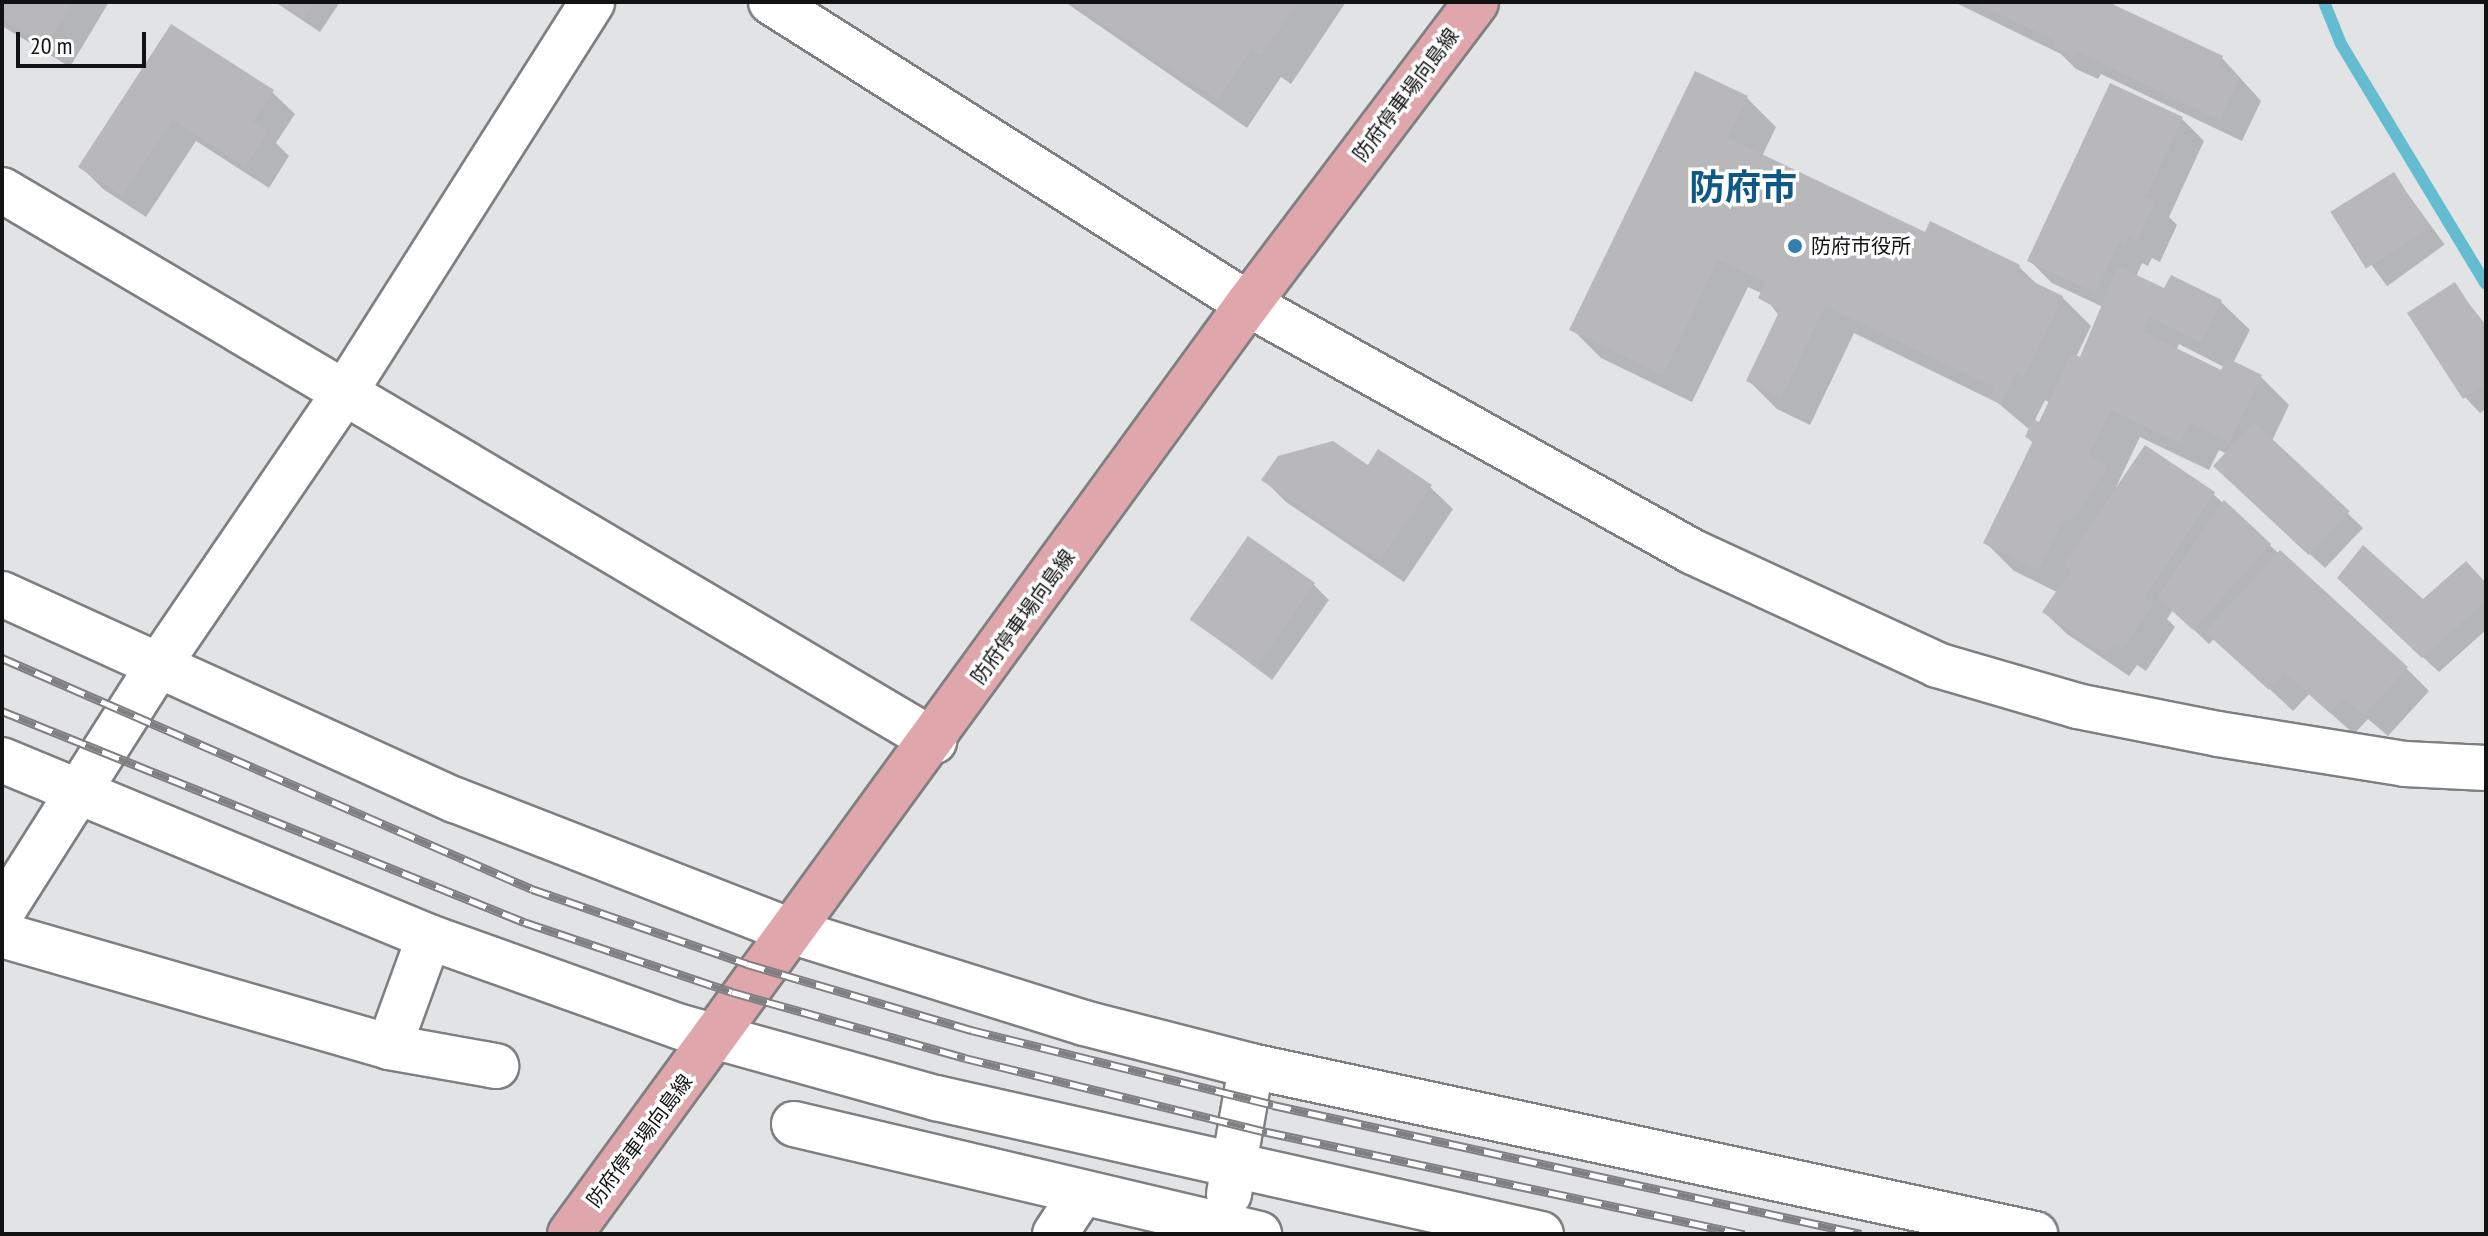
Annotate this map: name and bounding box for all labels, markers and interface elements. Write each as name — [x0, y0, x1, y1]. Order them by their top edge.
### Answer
scale bar — [20, 16, 150, 66]
street label: 防府停車場向島線 — [1348, 24, 1464, 166]
text: 20 m — [30, 30, 72, 61]
district label: 防府市 — [1689, 165, 1797, 209]
place label: 防府市役所 — [1811, 234, 1911, 258]
marker: 防府市役所 — [1786, 237, 1804, 255]
street label: 防府停車場向島線 — [966, 545, 1080, 689]
street label: 防府停車場向島線 — [582, 1070, 698, 1212]

